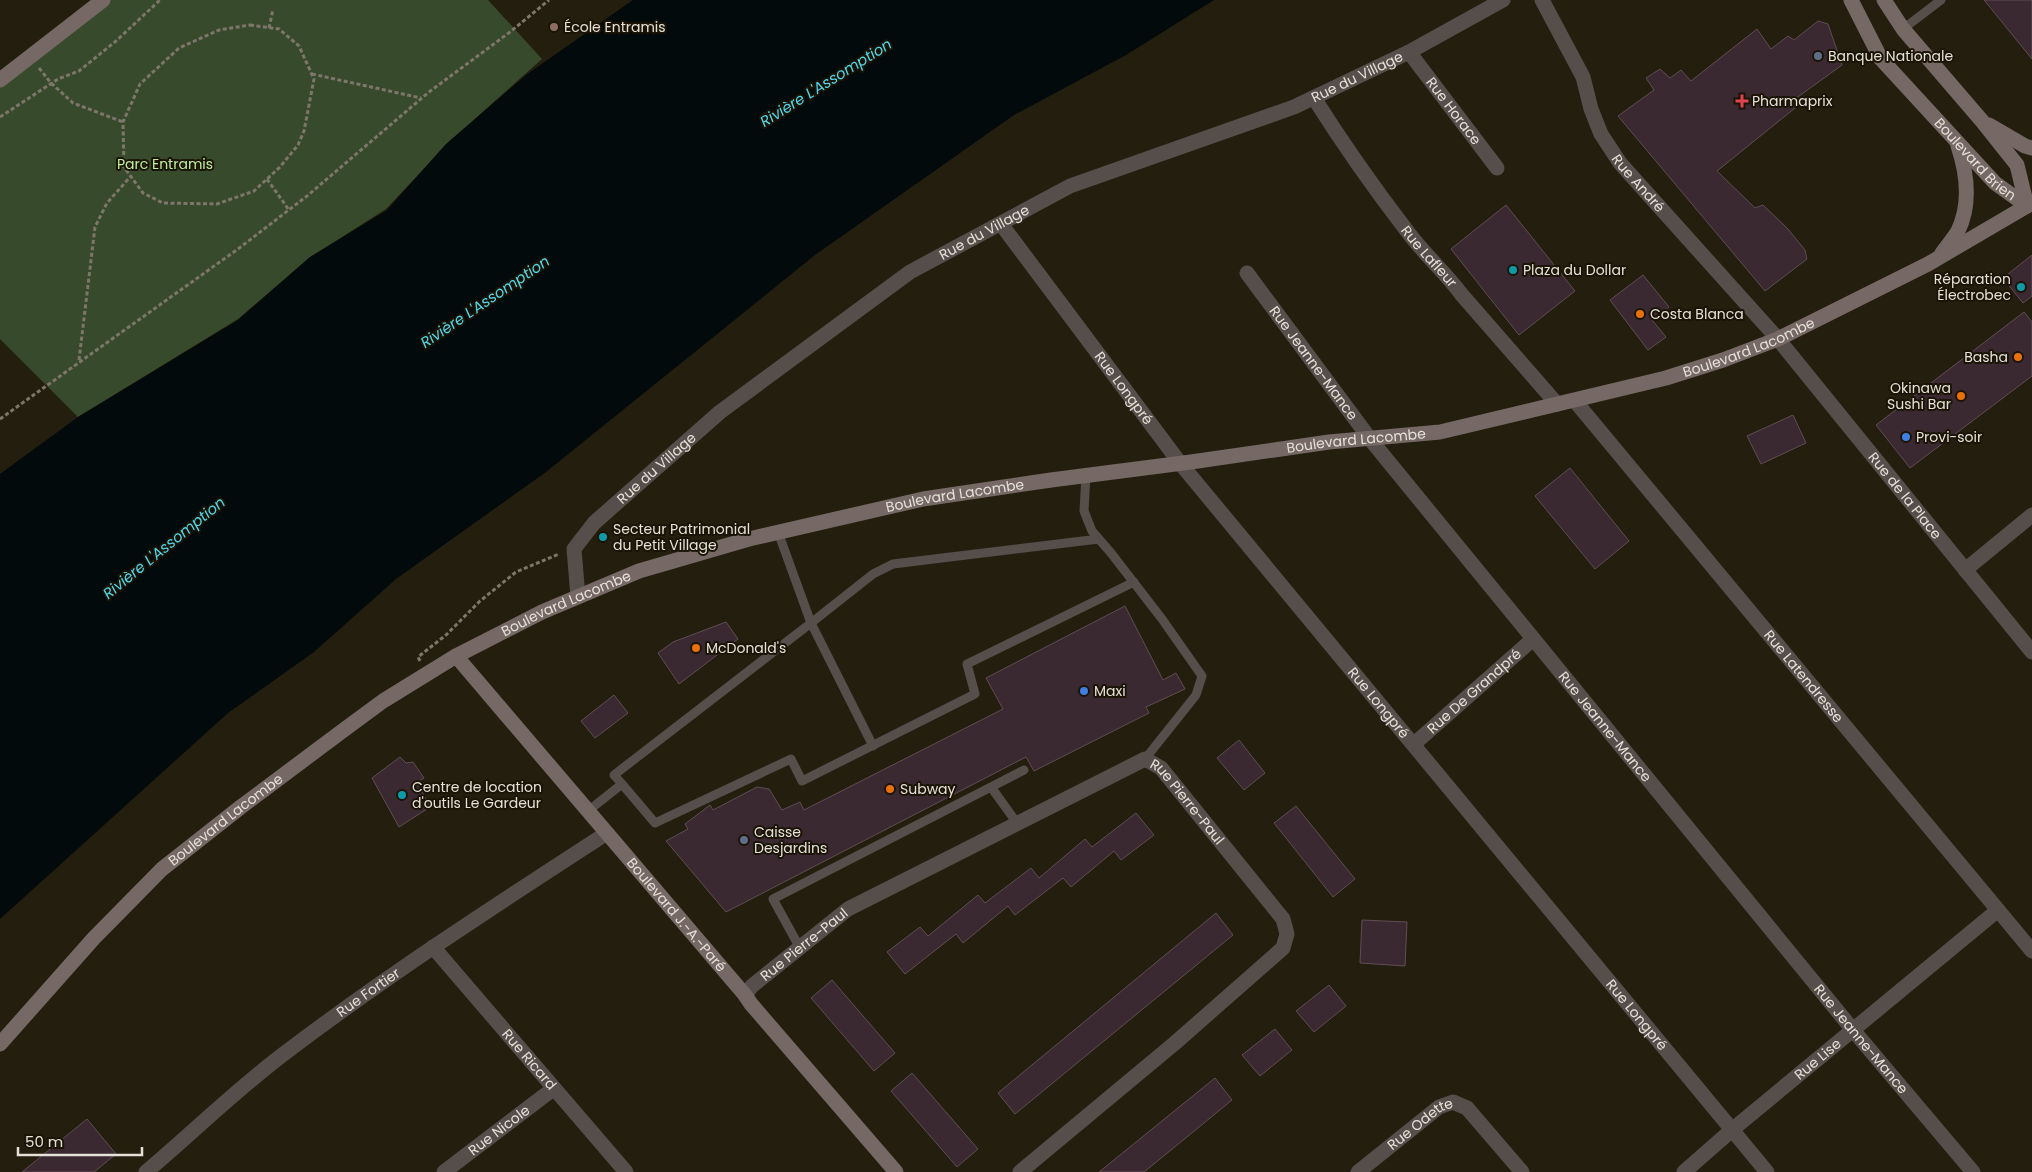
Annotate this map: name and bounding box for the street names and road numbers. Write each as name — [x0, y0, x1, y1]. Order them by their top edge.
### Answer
street label: Rue du Village — [1308, 46, 1407, 107]
street label: Rue Horace — [1421, 73, 1486, 149]
street label: Boulevard Brien — [1930, 113, 2020, 205]
street label: Rue André — [1607, 150, 1670, 217]
street label: Rue du Village — [935, 200, 1033, 265]
street label: Rue Lafleur — [1396, 221, 1462, 292]
street label: Rue Jeanne-Mance — [1265, 302, 1363, 424]
street label: Boulevard Lacombe — [1680, 312, 1818, 382]
street label: Rue Longpré — [1090, 347, 1158, 429]
street label: Boulevard Lacombe — [1285, 423, 1427, 458]
street label: Rue du Village — [612, 427, 701, 509]
street label: Rue de la Place — [1864, 448, 1947, 544]
street label: Boulevard Lacombe — [884, 474, 1026, 517]
street label: Boulevard Lacombe — [498, 565, 634, 641]
street label: Rue Latendresse — [1759, 626, 1848, 727]
street label: Rue De Grandpré — [1422, 644, 1526, 738]
street label: Rue Longpré — [1343, 663, 1414, 743]
street label: Rue Jeanne-Mance — [1554, 667, 1656, 786]
street label: Rue Pierre-Paul — [1146, 754, 1229, 849]
street label: Boulevard Lacombe — [164, 769, 287, 870]
street label: Boulevard J.-A.-Paré — [622, 853, 731, 976]
street label: Rue Pierre-Paul — [756, 903, 852, 986]
street label: Rue Fortier — [332, 963, 404, 1022]
street label: Rue Longpré — [1601, 975, 1672, 1055]
street label: Rue Jeanne-Mance — [1809, 980, 1913, 1098]
street label: Rue Ricard — [497, 1025, 561, 1094]
street label: Rue Lise — [1790, 1033, 1846, 1084]
street label: Rue Odette — [1383, 1093, 1456, 1155]
street label: Rue Nicole — [464, 1100, 534, 1160]

